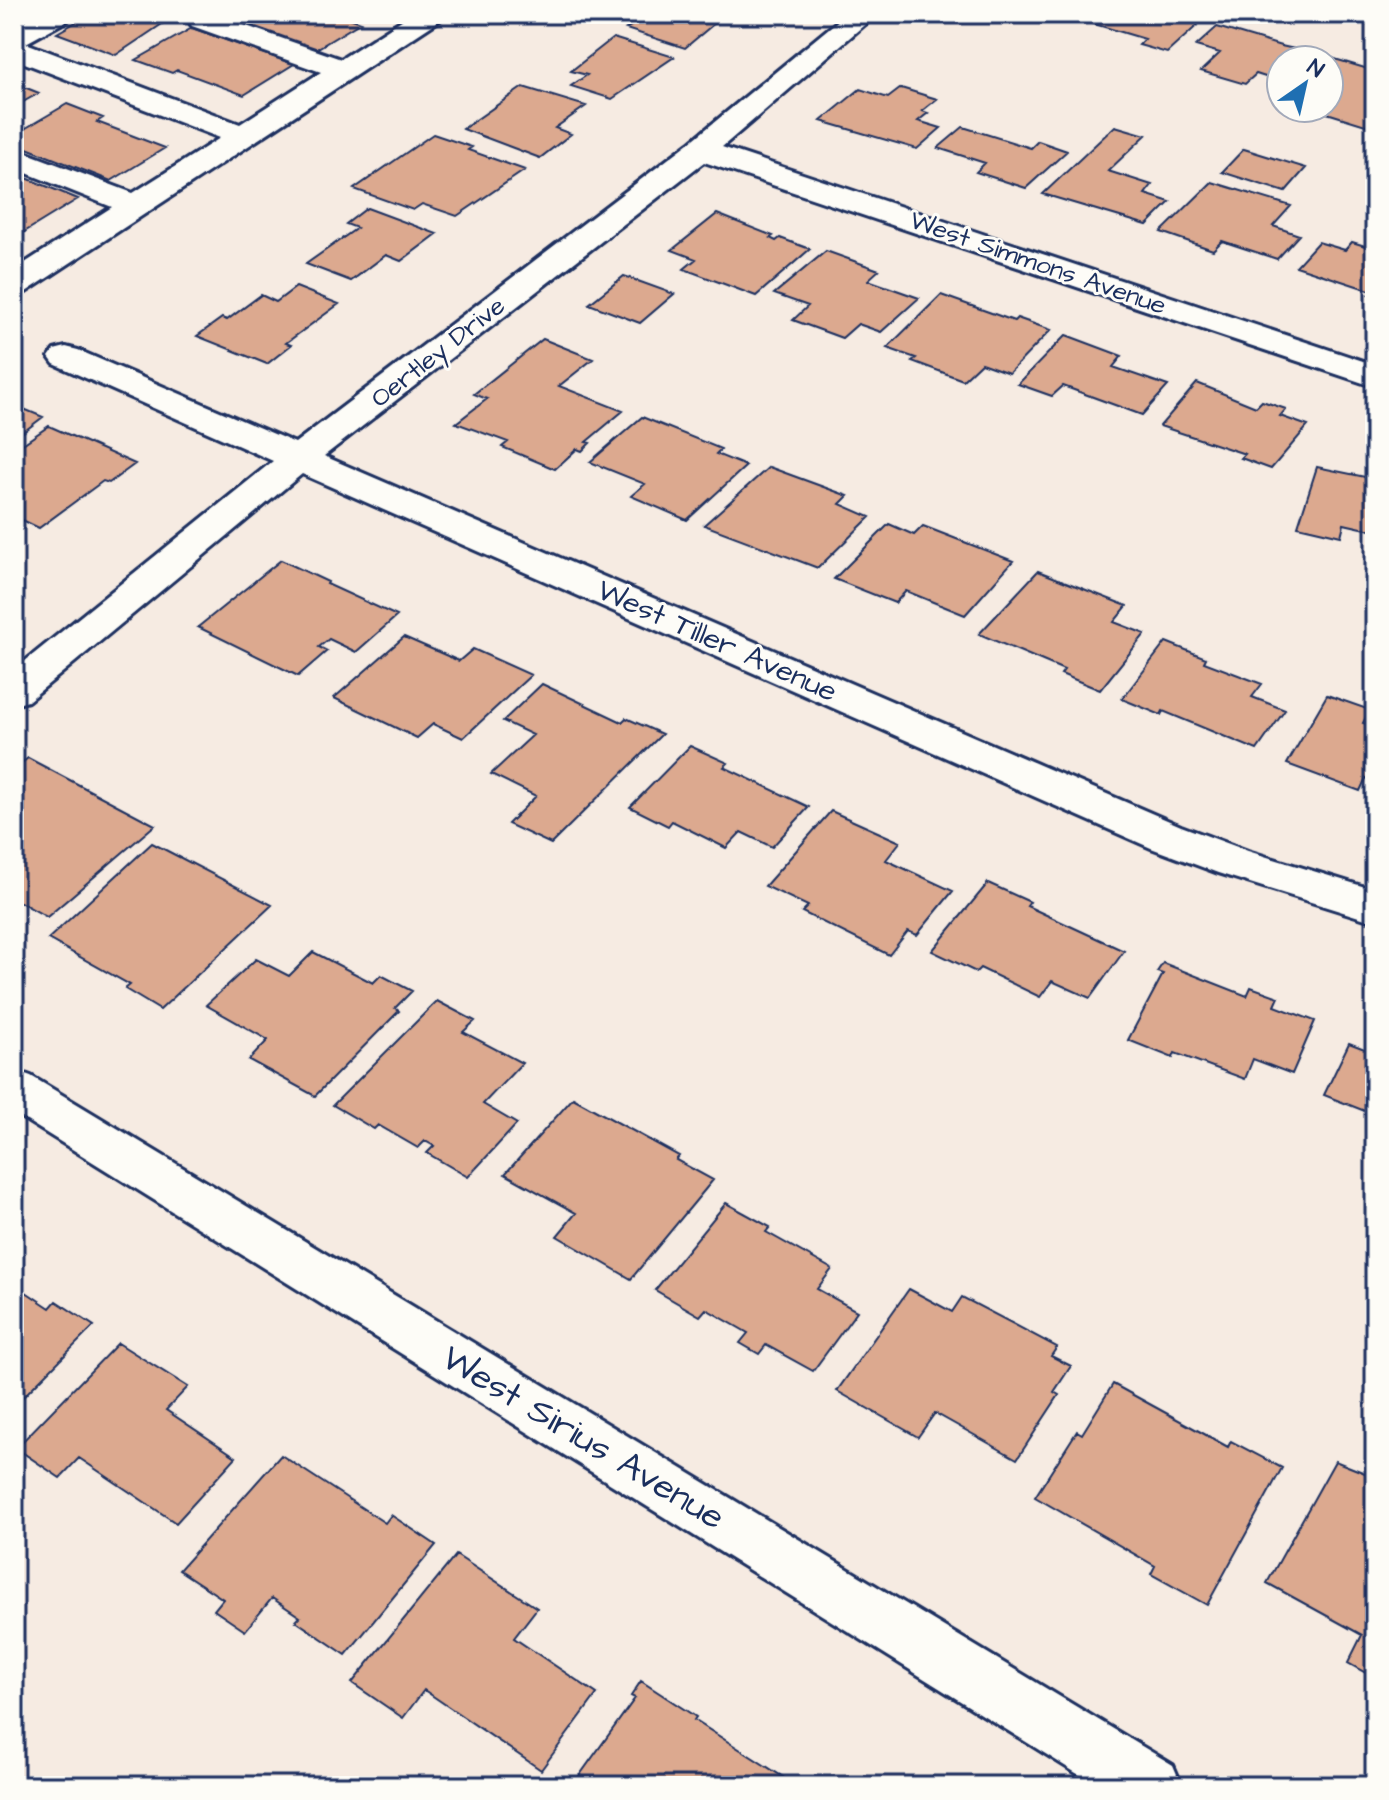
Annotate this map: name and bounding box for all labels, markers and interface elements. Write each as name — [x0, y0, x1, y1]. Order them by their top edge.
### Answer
north arrow — [1265, 44, 1345, 124]
text: N — [1301, 52, 1330, 85]
street label: West Simmons Avenue — [905, 202, 1171, 324]
street label: Oertley Drive — [363, 288, 514, 418]
street label: West Tiller Avenue — [590, 569, 844, 713]
street label: West Sirius Avenue — [432, 1333, 734, 1543]

